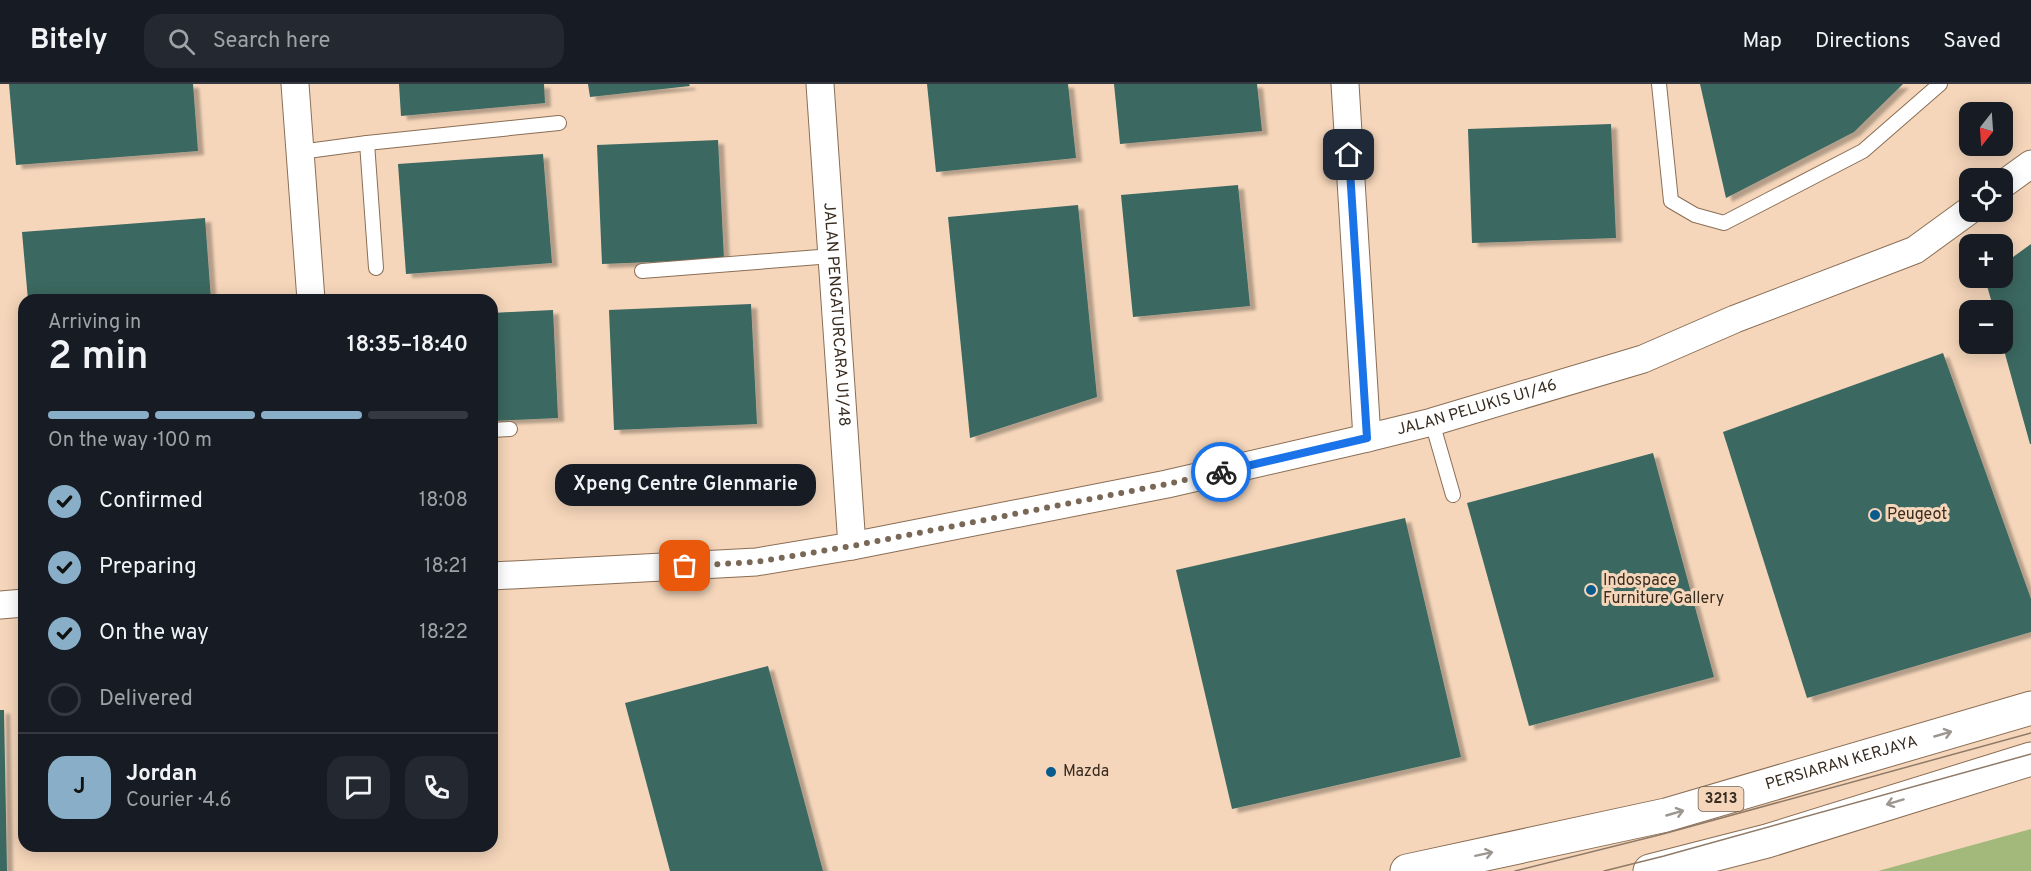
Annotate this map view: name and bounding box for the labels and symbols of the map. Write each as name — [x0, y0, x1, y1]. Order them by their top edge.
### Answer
north arrow — [1959, 102, 2013, 156]
pin — [1323, 129, 1374, 180]
street label: JALAN PENGATURCARA U1/48 — [818, 202, 854, 427]
street label: JALAN PELUKIS U1/46 — [1395, 375, 1559, 440]
courier — [1191, 442, 1251, 502]
callout: Xpeng Centre Glenmarie — [554, 464, 816, 506]
place label: Peugeot — [1887, 505, 1947, 525]
marker: Peugeot — [1868, 508, 1882, 522]
pin — [659, 540, 710, 591]
place label: Indospace Furniture Gallery — [1603, 571, 1724, 609]
marker: Indospace Furniture Gallery — [1584, 583, 1598, 597]
one-way arrow — [1933, 728, 1952, 739]
street label: PERSIARAN KERJAYA — [1763, 732, 1920, 795]
place label: Mazda — [1063, 762, 1109, 782]
marker: Mazda — [1044, 765, 1058, 779]
road number: 3213 — [1698, 787, 1744, 811]
one-way arrow — [1886, 797, 1905, 808]
one-way arrow — [1665, 807, 1684, 818]
one-way arrow — [1474, 848, 1494, 859]

